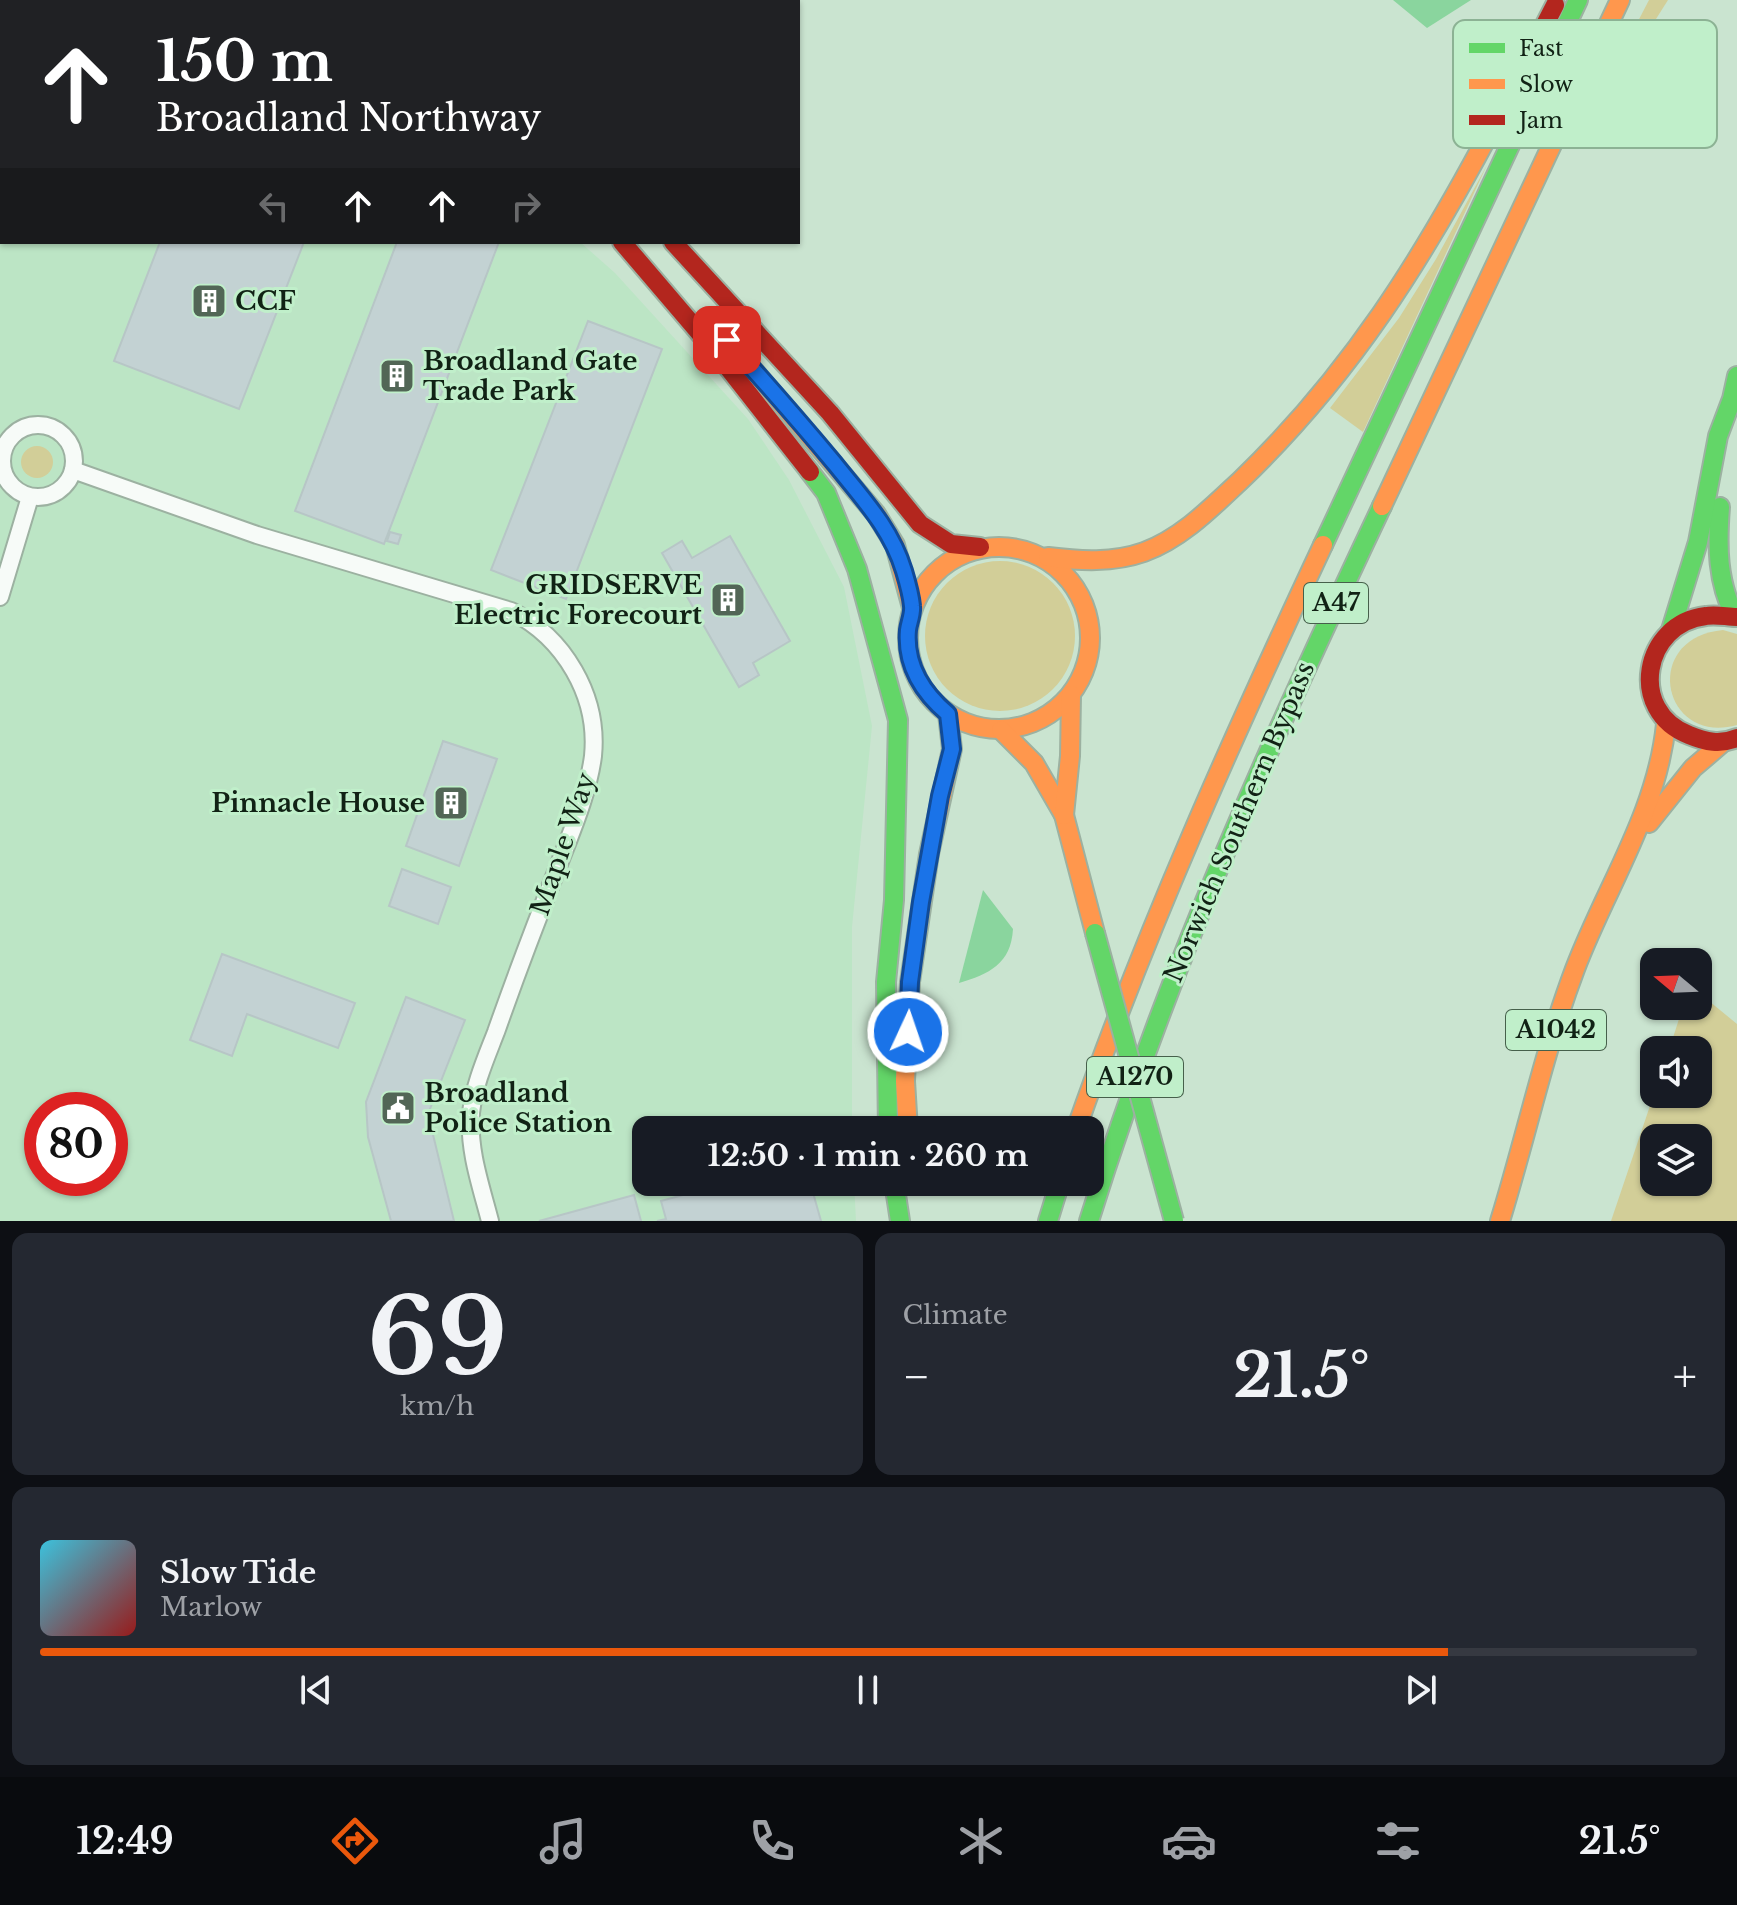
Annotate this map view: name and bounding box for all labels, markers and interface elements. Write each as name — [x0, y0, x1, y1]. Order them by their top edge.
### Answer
legend — [1453, 20, 1717, 148]
text: 150 m — [156, 27, 333, 96]
icon: ahead — [24, 32, 128, 136]
text: Fast — [1519, 35, 1564, 62]
text: Slow — [1519, 71, 1573, 98]
text: Broadland Northway — [156, 96, 542, 141]
text: Jam — [1516, 107, 1563, 134]
icon: left — [252, 184, 296, 228]
icon: ahead — [336, 184, 380, 228]
icon: ahead — [420, 184, 464, 228]
icon: right — [504, 184, 548, 228]
building icon: CCF — [190, 282, 228, 320]
place label: CCF — [235, 285, 296, 317]
pin — [693, 306, 761, 374]
icon: arrive — [705, 318, 749, 362]
place label: Broadland Gate Trade Park — [423, 345, 638, 407]
building icon: Broadland Gate Trade Park — [378, 357, 416, 395]
place label: GRIDSERVE Electric Forecourt — [454, 569, 702, 631]
building icon: GRIDSERVE Electric Forecourt — [709, 581, 747, 619]
road number: A47 — [1304, 583, 1368, 623]
street label: Norwich Southern Bypass — [1157, 657, 1321, 987]
street label: Maple Way — [524, 768, 602, 920]
building icon: Pinnacle House — [432, 784, 470, 822]
place label: Pinnacle House — [211, 787, 425, 819]
north arrow — [1640, 948, 1712, 1020]
map controls — [1640, 948, 1712, 1196]
position arrow — [866, 990, 950, 1074]
road number: A1042 — [1506, 1010, 1606, 1050]
button: sound — [1640, 1036, 1712, 1108]
road number: A1270 — [1087, 1057, 1183, 1097]
place label: Broadland Police Station — [424, 1077, 612, 1139]
public building icon: Broadland Police Station — [379, 1089, 417, 1127]
speed limit sign: 80 — [24, 1092, 128, 1196]
button: layers — [1640, 1124, 1712, 1196]
text: 12:50 · 1 min · 260 m — [708, 1137, 1028, 1174]
text: 69 — [367, 1273, 507, 1402]
text: Climate — [903, 1299, 1008, 1331]
text: 21.5° — [1233, 1339, 1370, 1413]
text: − — [903, 1349, 930, 1404]
text: + — [1673, 1349, 1697, 1404]
text: km/h — [400, 1390, 474, 1422]
text: Slow Tide — [160, 1554, 316, 1591]
text: Marlow — [160, 1591, 262, 1623]
icon: previous — [294, 1668, 338, 1712]
icon: pause — [846, 1668, 890, 1712]
icon: next — [1399, 1668, 1443, 1712]
icon: directions — [327, 1813, 383, 1869]
icon: music — [535, 1813, 591, 1869]
icon: phone — [744, 1813, 800, 1869]
icon: climate — [953, 1813, 1009, 1869]
icon: car — [1161, 1813, 1217, 1869]
icon: filters — [1370, 1813, 1426, 1869]
text: 12:49 — [76, 1819, 174, 1864]
text: 21.5° — [1579, 1819, 1661, 1864]

